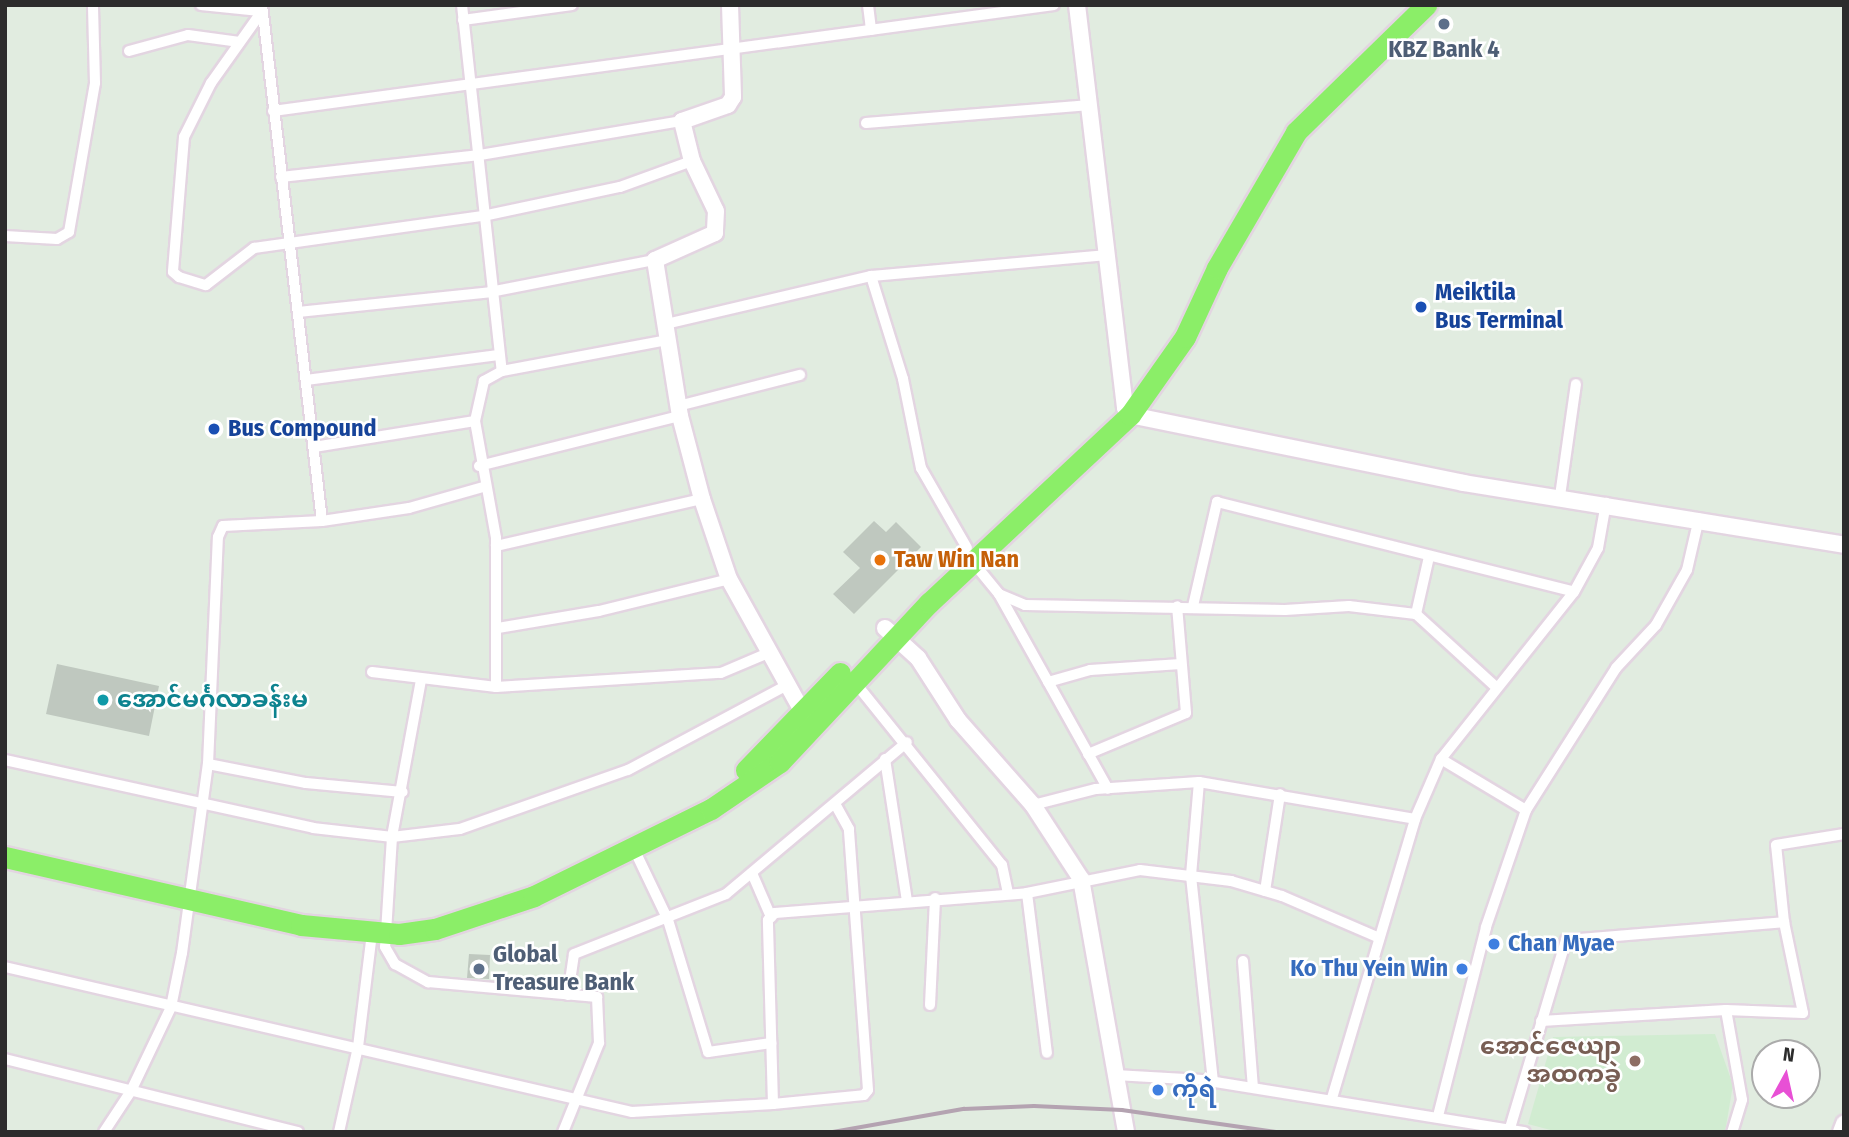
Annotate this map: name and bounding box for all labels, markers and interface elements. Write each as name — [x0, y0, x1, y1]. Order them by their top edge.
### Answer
marker: KBZ Bank 4 — [1436, 16, 1452, 32]
place label: KBZ Bank 4 — [1388, 36, 1500, 64]
place label: Meiktila Bus Terminal — [1435, 279, 1563, 335]
marker: Meiktila Bus Terminal — [1413, 299, 1429, 315]
place label: Bus Compound — [228, 415, 377, 443]
marker: Bus Compound — [206, 421, 222, 437]
place label: Taw Win Nan — [894, 546, 1019, 574]
marker: Taw Win Nan — [872, 552, 888, 568]
place label: အောင်မင်္ဂလာခန်းမ — [117, 686, 308, 714]
marker: အောင်မင်္ဂလာခန်းမ — [95, 692, 111, 708]
place label: Chan Myae — [1508, 930, 1615, 958]
marker: Chan Myae — [1486, 936, 1502, 952]
place label: Global Treasure Bank — [493, 941, 634, 997]
place label: Ko Thu Yein Win — [1290, 955, 1448, 983]
marker: Global Treasure Bank — [471, 961, 487, 977]
marker: Ko Thu Yein Win — [1454, 961, 1470, 977]
place label: အောင်ဇေယျာ အထကခွဲ — [1480, 1033, 1621, 1089]
north arrow — [1751, 1039, 1821, 1109]
text: N — [1781, 1043, 1796, 1067]
marker: အောင်ဇေယျာ အထကခွဲ — [1627, 1053, 1643, 1069]
place label: ကိုရဲ — [1172, 1076, 1215, 1104]
marker: ကိုရဲ — [1150, 1082, 1166, 1098]

